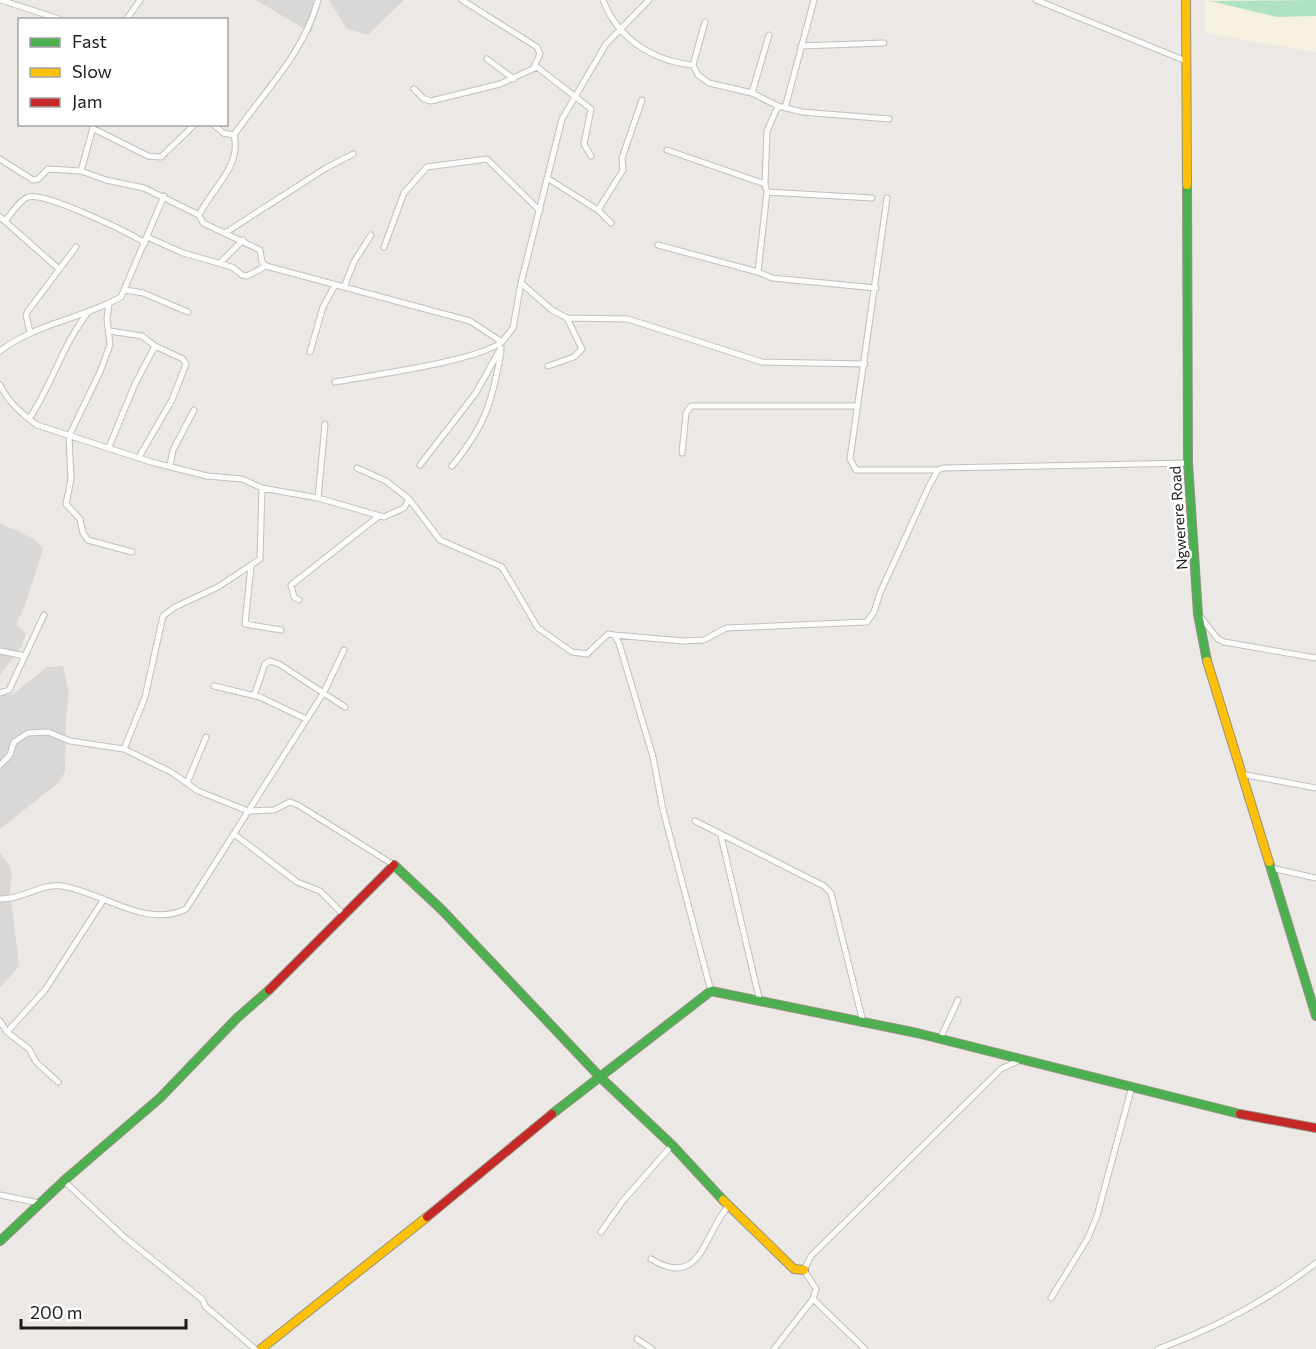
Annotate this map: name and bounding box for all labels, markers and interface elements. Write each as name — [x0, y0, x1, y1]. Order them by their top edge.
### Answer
legend — [18, 18, 228, 126]
text: Fast — [72, 30, 107, 52]
text: Slow — [72, 60, 112, 82]
text: Jam — [72, 90, 102, 112]
street label: Ngwerere Road — [1165, 465, 1191, 571]
scale bar — [21, 1292, 186, 1330]
text: 200 m — [30, 1301, 83, 1323]

